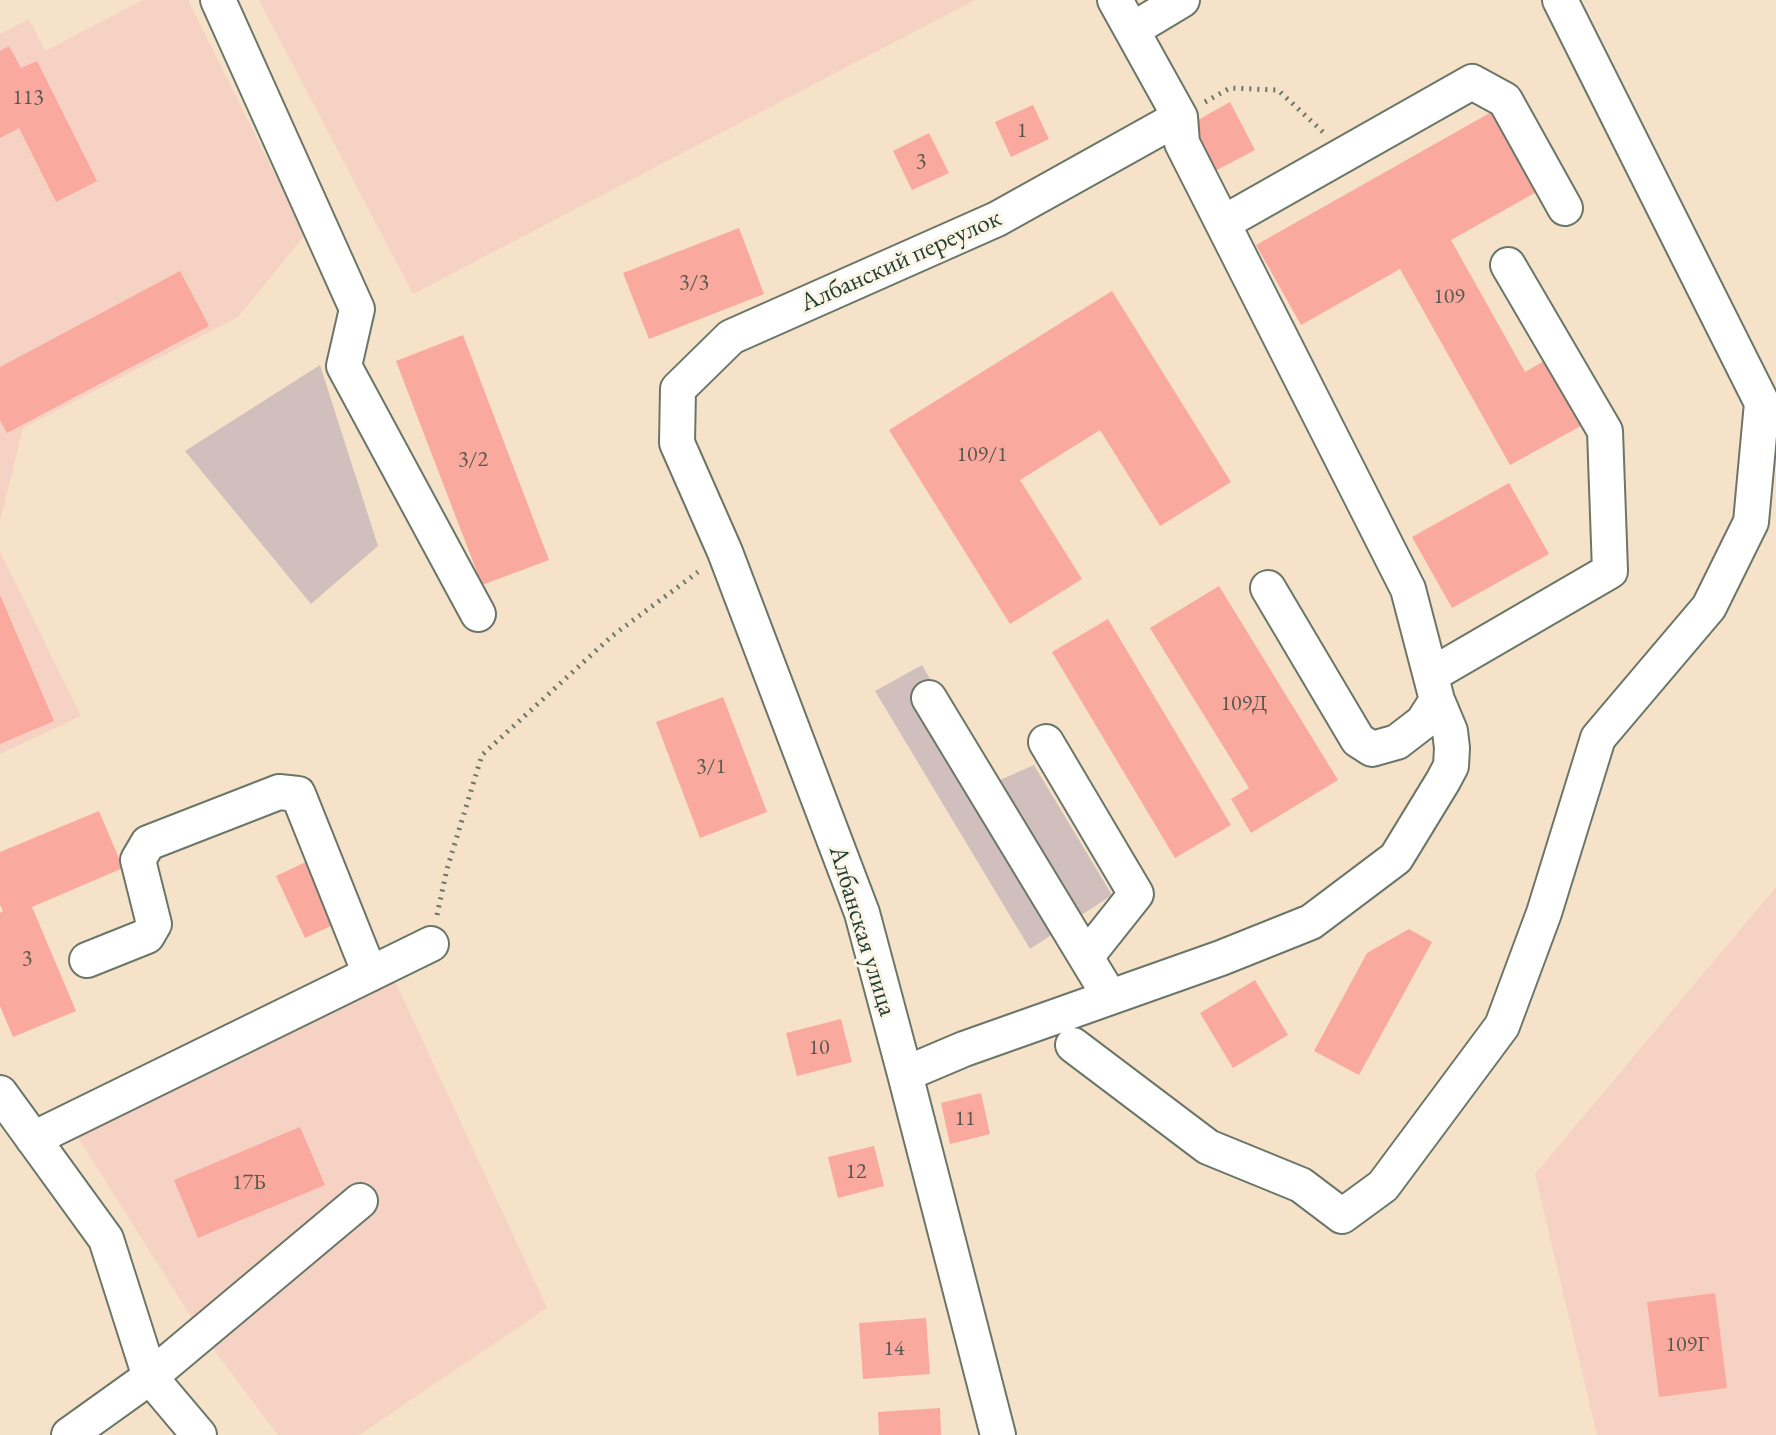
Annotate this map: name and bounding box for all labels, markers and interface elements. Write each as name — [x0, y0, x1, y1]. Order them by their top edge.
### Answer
house number: 113 — [12, 85, 44, 111]
house number: 1 — [1017, 118, 1027, 144]
house number: 3 — [916, 149, 926, 175]
street label: Албанский переулок — [796, 203, 1006, 319]
house number: 3/3 — [679, 270, 709, 296]
house number: 109 — [1433, 284, 1465, 310]
house number: 109/1 — [956, 442, 1008, 468]
house number: 3/2 — [458, 447, 488, 473]
house number: 109Д — [1220, 691, 1268, 717]
house number: 3/1 — [696, 754, 726, 780]
street label: Албанская улица — [821, 842, 903, 1020]
house number: 3 — [22, 946, 32, 972]
house number: 10 — [808, 1035, 830, 1061]
house number: 11 — [954, 1106, 976, 1132]
house number: 12 — [845, 1159, 867, 1185]
house number: 17Б — [232, 1170, 266, 1196]
house number: 109Г — [1665, 1332, 1709, 1358]
house number: 14 — [883, 1336, 905, 1362]

